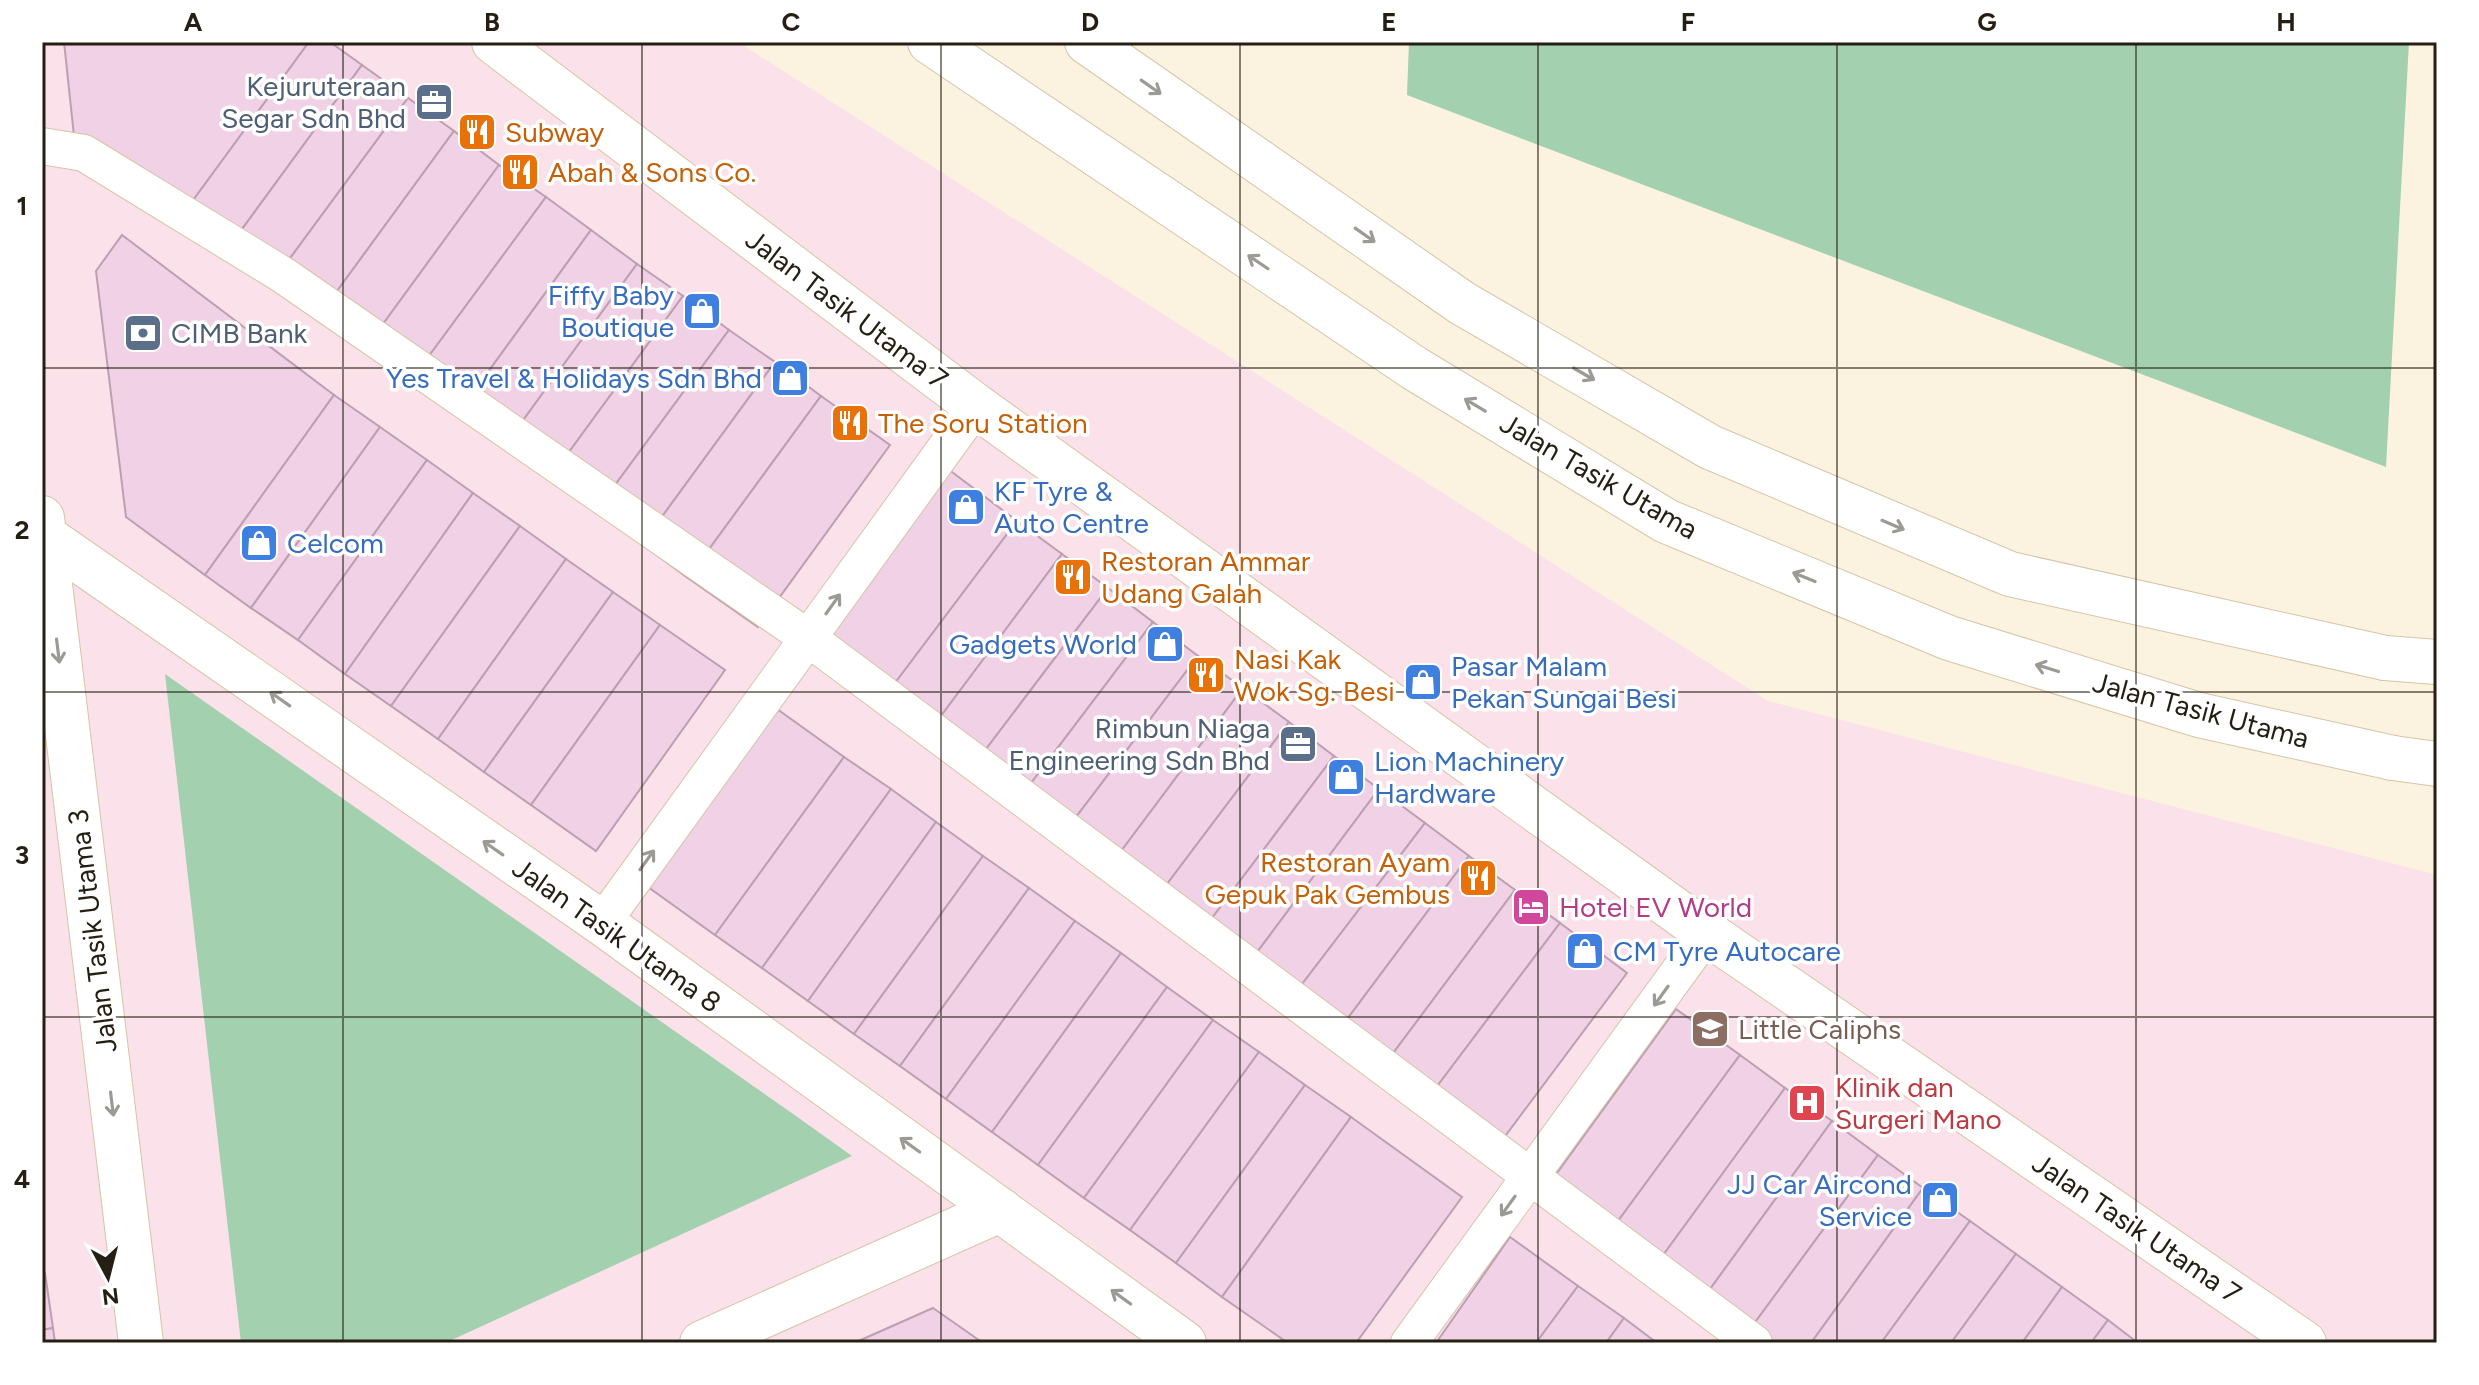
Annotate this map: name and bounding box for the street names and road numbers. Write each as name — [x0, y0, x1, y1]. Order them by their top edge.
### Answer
street label: Jalan Tasik Utama 7 — [739, 222, 955, 396]
street label: Jalan Tasik Utama — [1494, 406, 1704, 546]
street label: Jalan Tasik Utama — [2089, 665, 2313, 755]
street label: Jalan Tasik Utama 3 — [60, 808, 124, 1054]
street label: Jalan Tasik Utama 8 — [506, 850, 728, 1020]
street label: Jalan Tasik Utama 7 — [2026, 1146, 2248, 1310]

